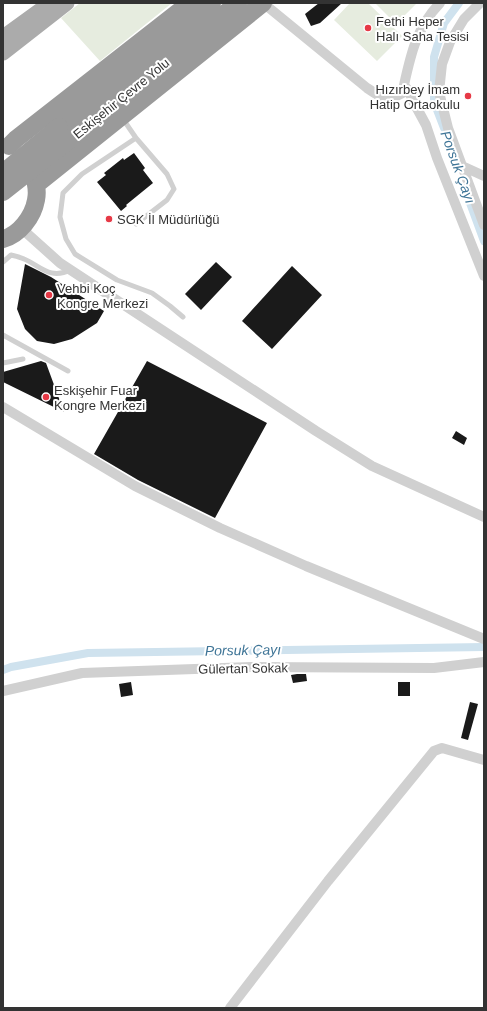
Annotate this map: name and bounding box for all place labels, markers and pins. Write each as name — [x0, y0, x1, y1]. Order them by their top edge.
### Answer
place label: Fethi Heper Halı Saha Tesisi — [376, 14, 469, 44]
marker: Fethi Heper Halı Saha Tesisi — [363, 23, 373, 33]
place label: Hızırbey İmam Hatip Ortaokulu — [370, 82, 460, 112]
marker: Hızırbey İmam Hatip Ortaokulu — [463, 91, 473, 101]
place label: SGK İl Müdürlüğü — [117, 212, 220, 227]
marker: SGK İl Müdürlüğü — [104, 214, 114, 224]
place label: Vehbi Koç Kongre Merkezi — [57, 281, 148, 311]
marker: Vehbi Koç Kongre Merkezi — [44, 290, 54, 300]
place label: Eskişehir Fuar Kongre Merkezi — [54, 383, 145, 413]
marker: Eskişehir Fuar Kongre Merkezi — [41, 392, 51, 402]

